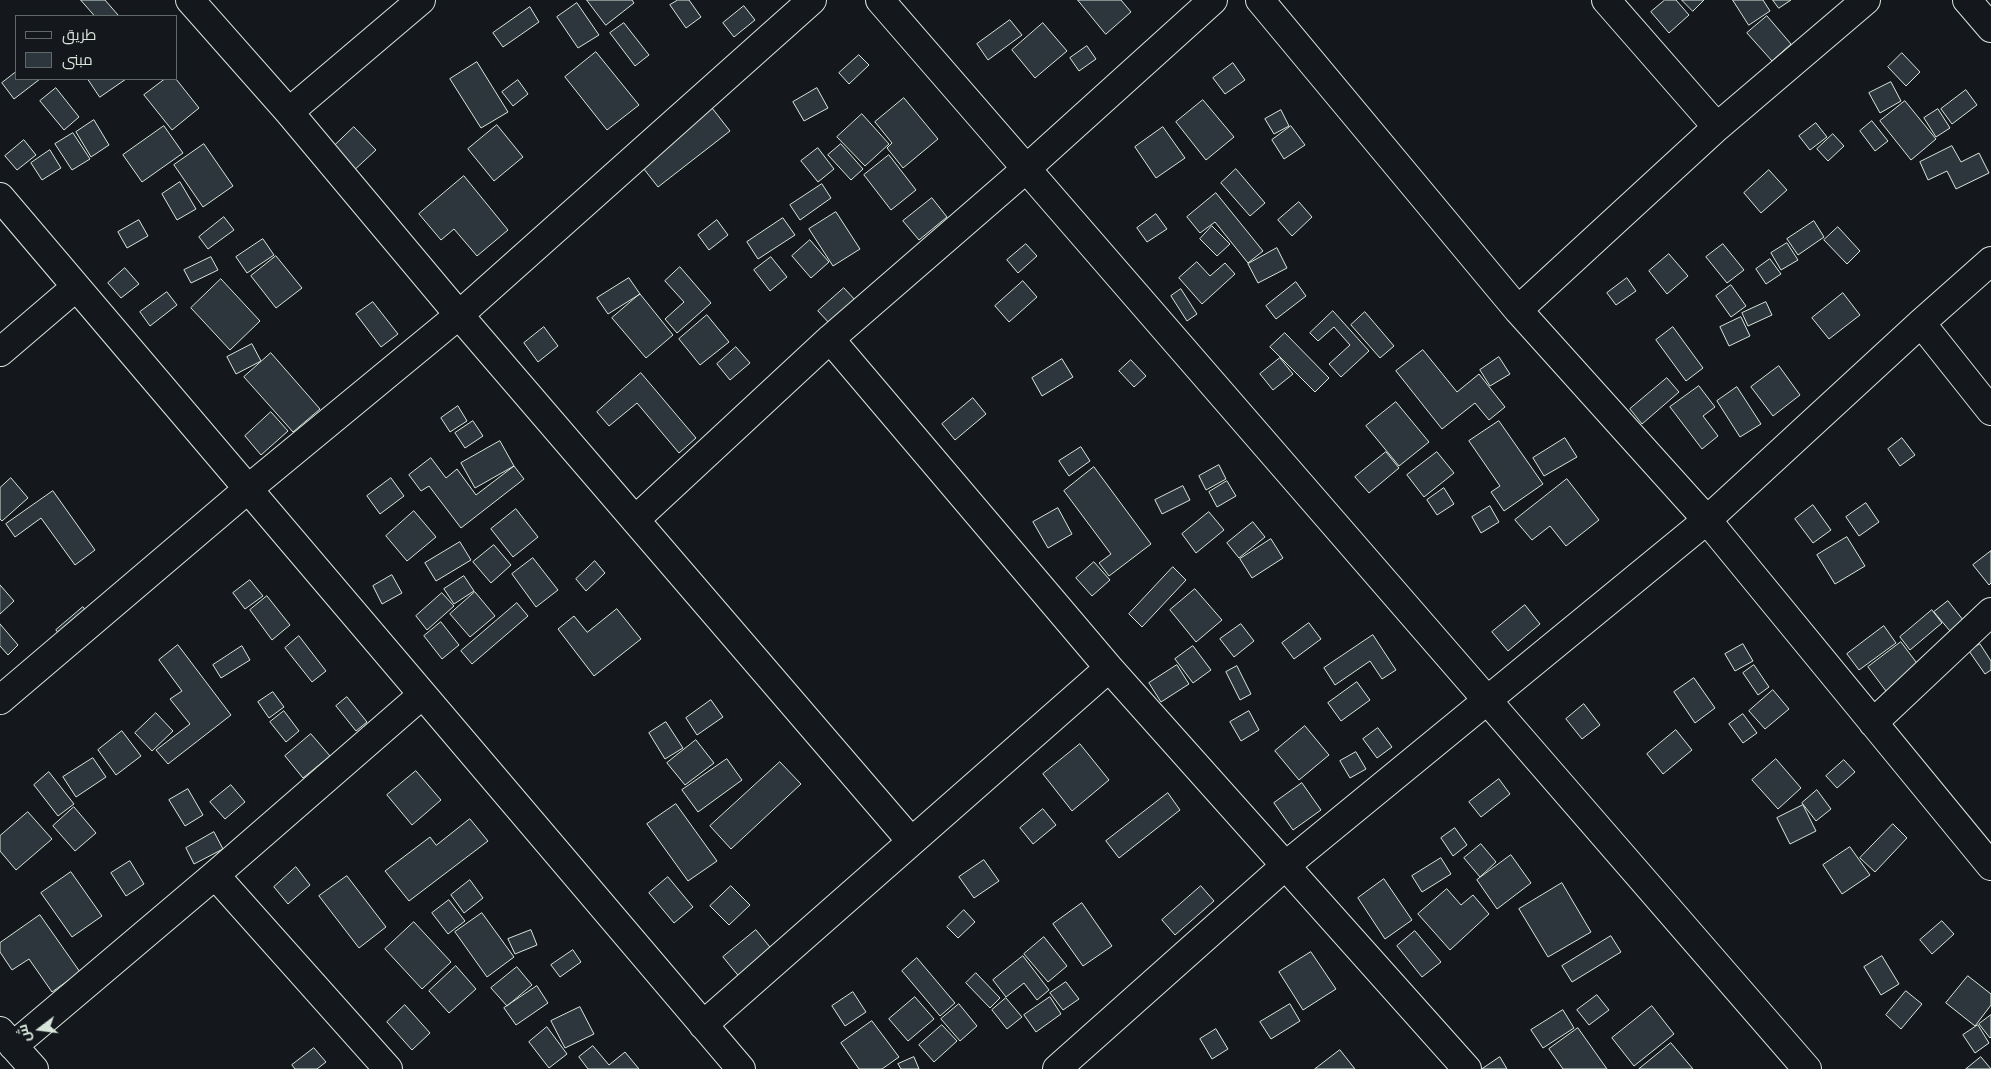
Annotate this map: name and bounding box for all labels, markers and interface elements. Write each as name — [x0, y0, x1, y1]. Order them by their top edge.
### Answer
legend — [15, 15, 178, 80]
text: طريق — [62, 27, 96, 46]
text: مبنى — [62, 52, 93, 71]
north arrow — [15, 1004, 65, 1054]
text: ش — [14, 1022, 36, 1044]

